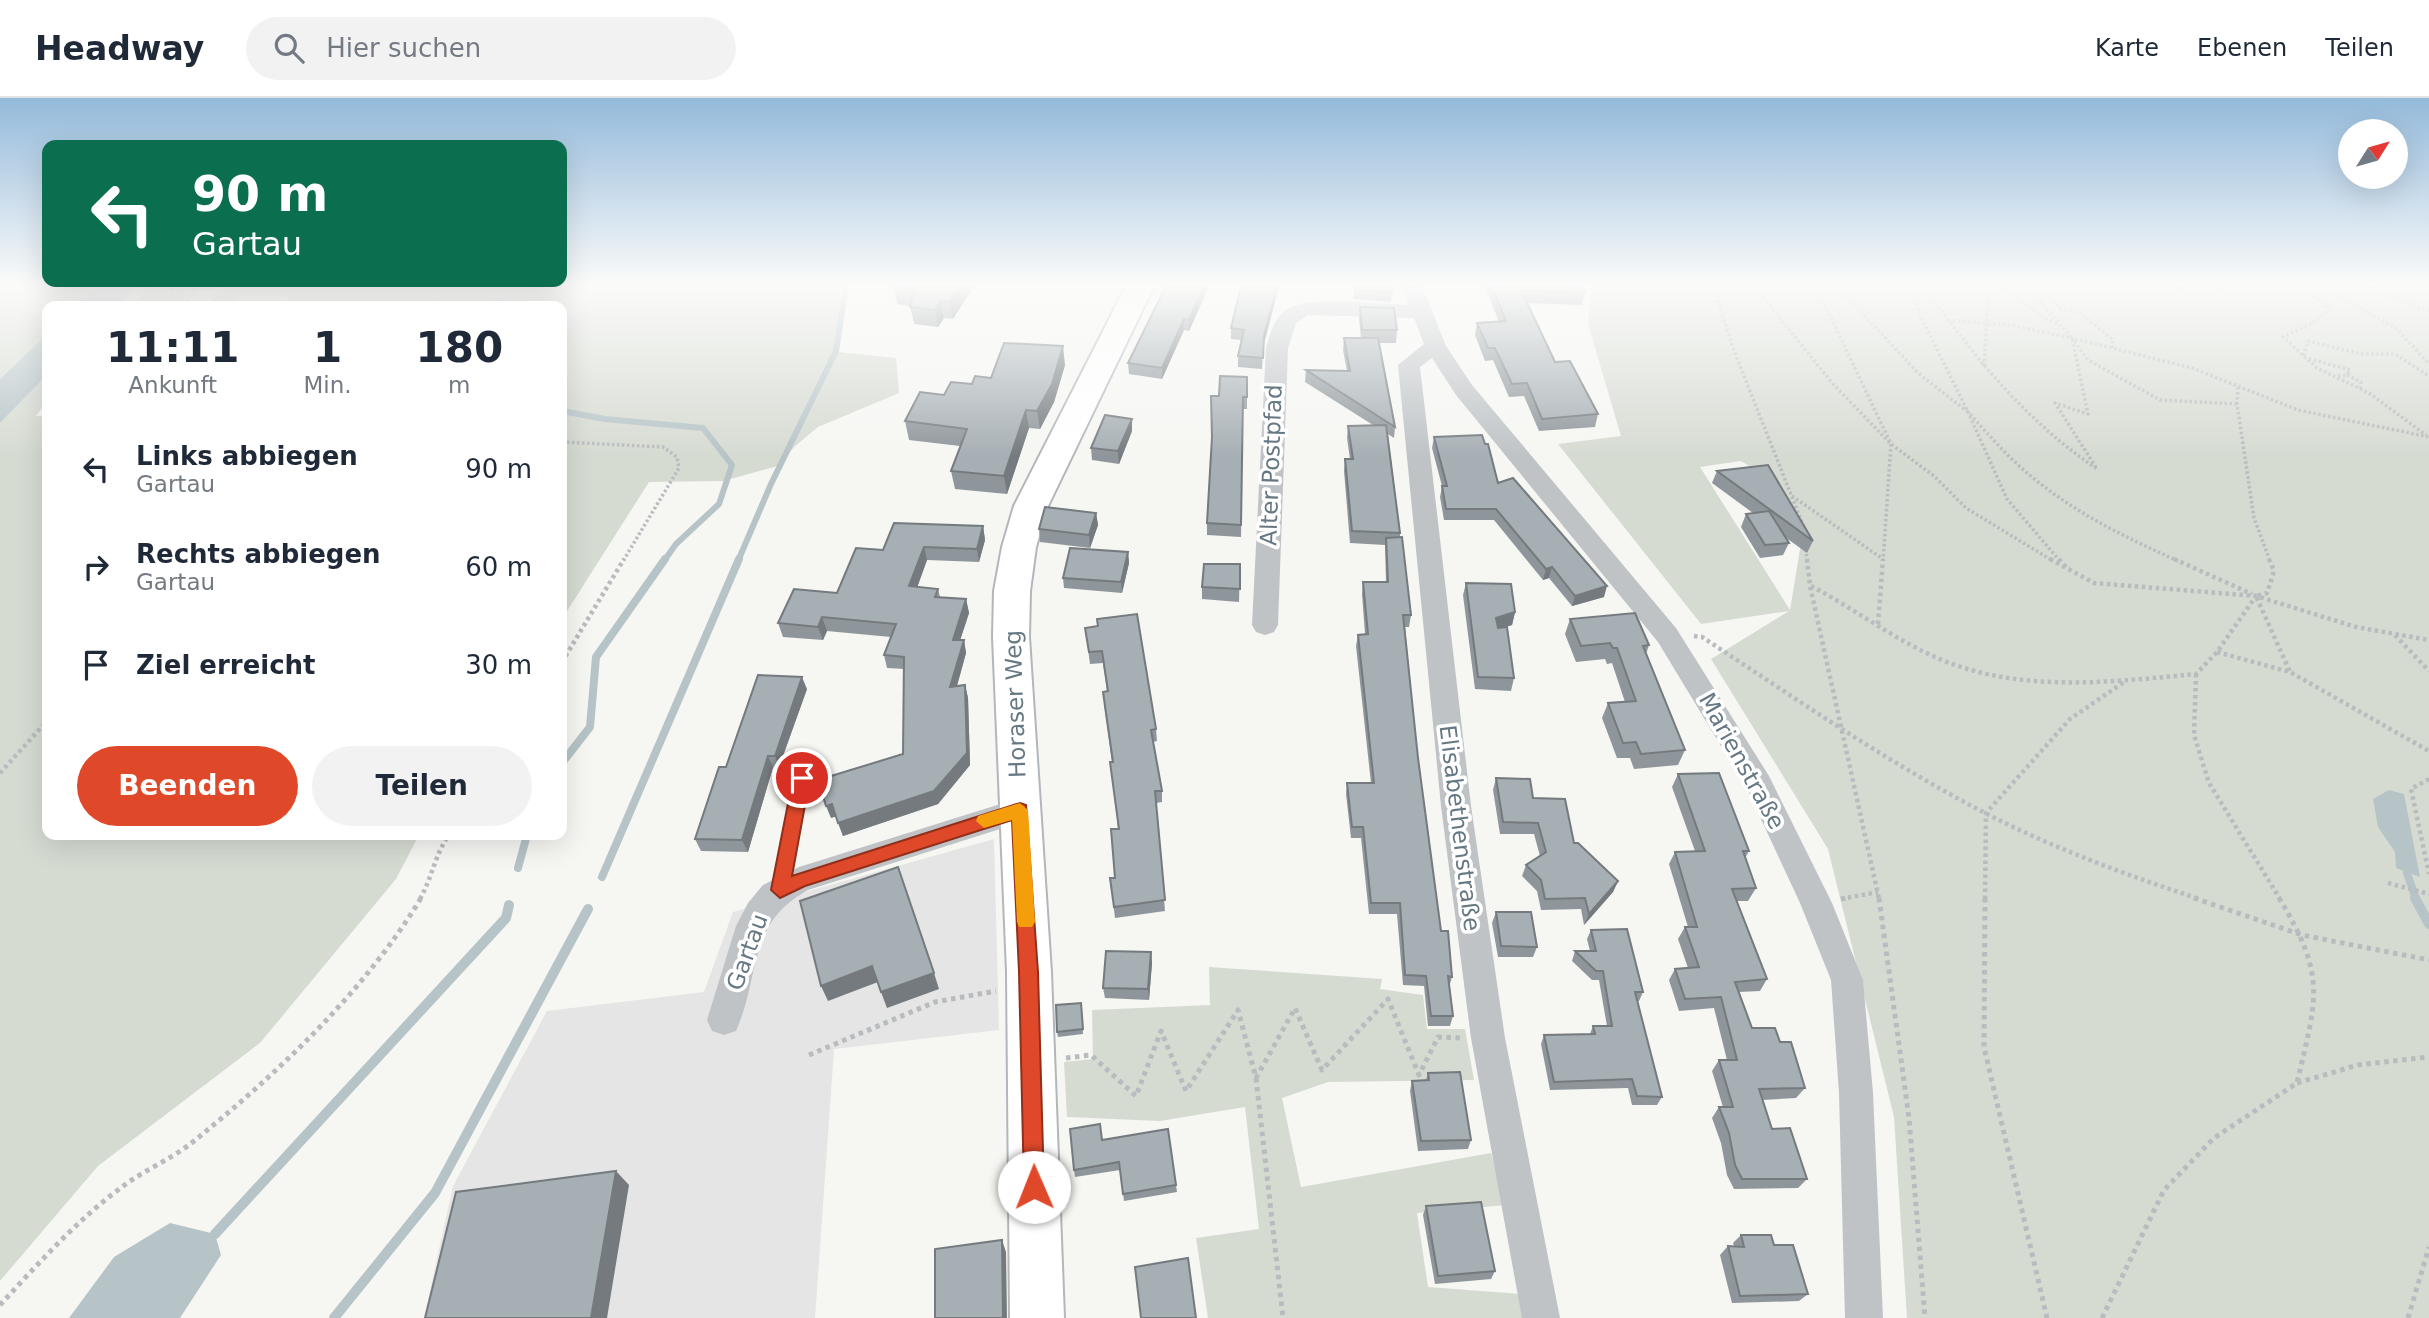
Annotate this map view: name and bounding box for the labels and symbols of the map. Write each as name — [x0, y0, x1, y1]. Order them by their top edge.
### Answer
north arrow — [2338, 119, 2408, 189]
street label: Alter Postpfad — [1255, 384, 1287, 546]
street label: Horaser Weg — [999, 630, 1031, 778]
street label: Marienstraße — [1694, 688, 1790, 834]
street label: Elisabethenstraße — [1434, 723, 1486, 933]
pin — [772, 748, 832, 808]
street label: Gartau — [721, 910, 773, 994]
position arrow — [997, 1150, 1071, 1224]

